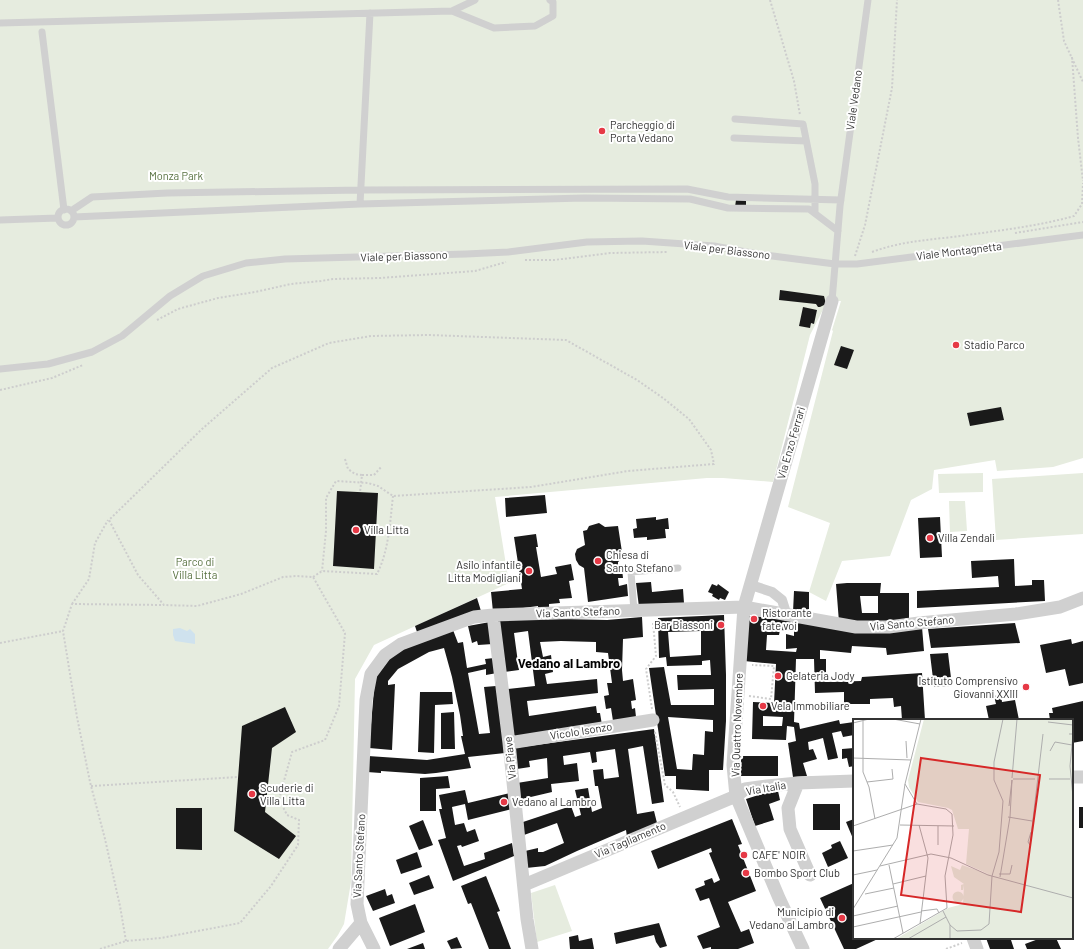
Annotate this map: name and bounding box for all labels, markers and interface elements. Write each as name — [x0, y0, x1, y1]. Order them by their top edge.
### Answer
street label: Viale Vedano — [843, 69, 864, 131]
place label: Parcheggio di Porta Vedano — [610, 118, 675, 144]
marker: Parcheggio di Porta Vedano — [597, 126, 607, 136]
park label: Monza Park — [149, 169, 204, 182]
street label: Viale per Biassono — [683, 238, 771, 261]
street label: Viale Montagnetta — [915, 239, 1002, 262]
street label: Viale per Biassono — [360, 247, 448, 264]
place label: Stadio Parco — [964, 338, 1025, 351]
marker: Stadio Parco — [951, 340, 961, 350]
street label: Via Enzo Ferrari — [774, 405, 807, 481]
place label: Villa Litta — [364, 523, 409, 536]
marker: Villa Litta — [351, 525, 361, 535]
place label: Villa Zendali — [938, 531, 995, 544]
marker: Villa Zendali — [925, 533, 935, 543]
place label: Chiesa di Santo Stefano — [606, 548, 673, 574]
park label: Parco di Villa Litta — [173, 555, 217, 581]
marker: Chiesa di Santo Stefano — [593, 556, 603, 566]
place label: Asilo infantile Litta Modigliani — [448, 558, 521, 584]
marker: Asilo infantile Litta Modigliani — [524, 566, 534, 576]
street label: Via Santo Stefano — [536, 604, 620, 619]
place label: Ristorante fate voi — [762, 606, 812, 632]
street label: Via Santo Stefano — [869, 612, 955, 633]
marker: Ristorante fate voi — [749, 614, 759, 624]
place label: Bar Biassoni — [654, 618, 713, 631]
marker: Bar Biassoni — [716, 620, 726, 630]
district label: Vedano al Lambro — [518, 655, 620, 671]
place label: Gelateria Jody — [786, 669, 854, 682]
marker: Gelateria Jody — [773, 671, 783, 681]
street label: Via Quattro Novembre — [728, 673, 745, 777]
place label: Istituto Comprensivo Giovanni XXIII — [918, 674, 1018, 700]
marker: Istituto Comprensivo Giovanni XXIII — [1021, 682, 1031, 692]
place label: Vela Immobiliare — [771, 699, 850, 712]
marker: Vela Immobiliare — [758, 701, 768, 711]
street label: Vicolo Isonzo — [549, 719, 613, 742]
inset map — [853, 719, 1073, 939]
street label: Via Piave — [501, 736, 518, 780]
street label: Via Italia — [745, 778, 787, 797]
place label: Scuderie di Villa Litta — [260, 781, 314, 807]
marker: Scuderie di Villa Litta — [247, 789, 257, 799]
place label: Vedano al Lambro — [512, 795, 597, 808]
marker: Vedano al Lambro — [499, 797, 509, 807]
street label: Via Santo Stefano — [350, 814, 367, 898]
street label: Via Tagliamento — [592, 819, 667, 860]
place label: CAFE' NOIR — [752, 848, 806, 861]
marker: CAFE' NOIR — [739, 850, 749, 860]
place label: Bombo Sport Club — [754, 866, 840, 879]
marker: Bombo Sport Club — [741, 868, 751, 878]
place label: Municipio di Vedano al Lambro — [749, 905, 834, 931]
marker: Municipio di Vedano al Lambro — [837, 913, 847, 923]

